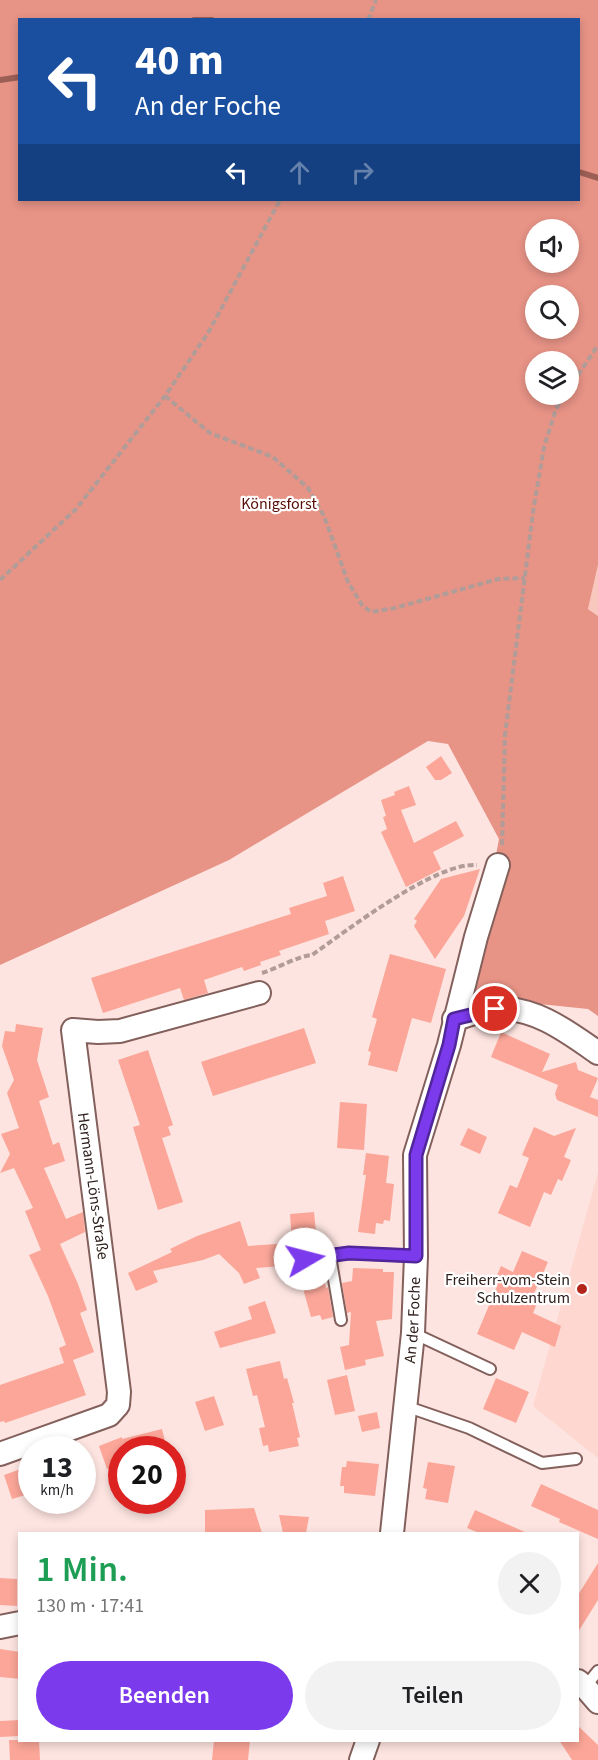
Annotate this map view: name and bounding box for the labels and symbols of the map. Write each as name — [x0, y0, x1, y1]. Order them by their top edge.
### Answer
park label: Königsforst — [241, 493, 317, 515]
pin — [469, 983, 520, 1034]
street label: Hermann-Löns-Straße — [72, 1111, 114, 1261]
position arrow — [273, 1227, 337, 1291]
place label: Freiherr-vom-Stein Schulzentrum — [445, 1269, 570, 1309]
street label: An der Foche — [399, 1276, 426, 1364]
marker: Freiherr-vom-Stein Schulzentrum — [575, 1282, 589, 1296]
speed limit sign: 20 — [108, 1436, 186, 1514]

